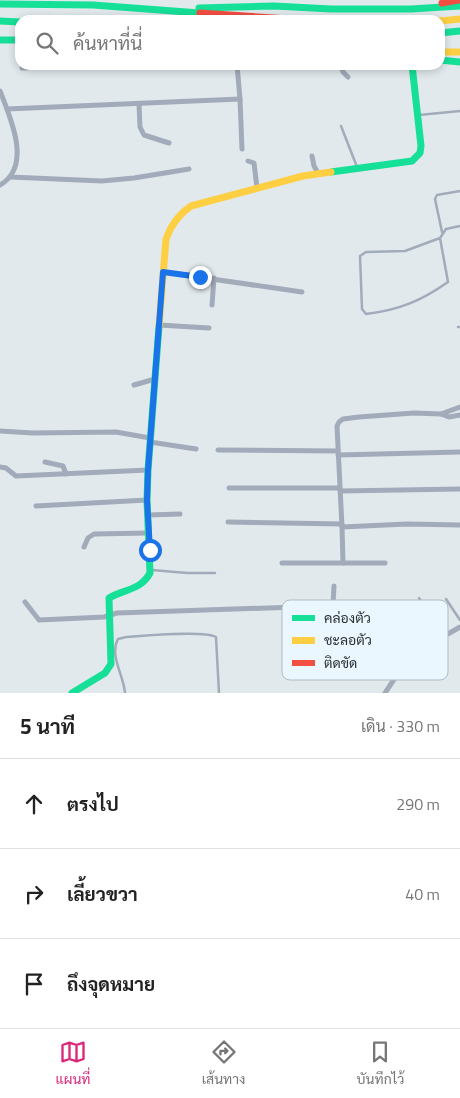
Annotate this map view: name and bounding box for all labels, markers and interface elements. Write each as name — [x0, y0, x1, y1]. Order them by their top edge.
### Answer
search box — [15, 15, 445, 70]
text: ค้นหาที่นี่ — [73, 28, 142, 57]
icon: search — [33, 29, 61, 57]
route end — [189, 266, 212, 289]
route start — [139, 539, 162, 562]
legend — [282, 600, 448, 680]
text: คล่องตัว — [324, 607, 371, 628]
text: ชะลอตัว — [324, 629, 372, 650]
text: ติดขัด — [324, 652, 357, 673]
text: 5 นาที — [20, 710, 75, 742]
text: เดิน · 330 m — [361, 714, 440, 738]
text: ตรงไป — [67, 789, 119, 818]
icon: ahead — [20, 790, 48, 818]
text: 290 m — [396, 792, 440, 816]
text: เลี้ยวขวา — [67, 879, 138, 908]
icon: right — [20, 880, 48, 908]
text: 40 m — [405, 882, 440, 906]
text: ถึงจุดหมาย — [67, 969, 155, 998]
icon: arrive — [20, 970, 48, 998]
tab: แผนที่ — [56, 1038, 91, 1089]
tab: เส้นทาง — [202, 1038, 245, 1089]
tab: บันทึกไว้ — [357, 1038, 404, 1089]

